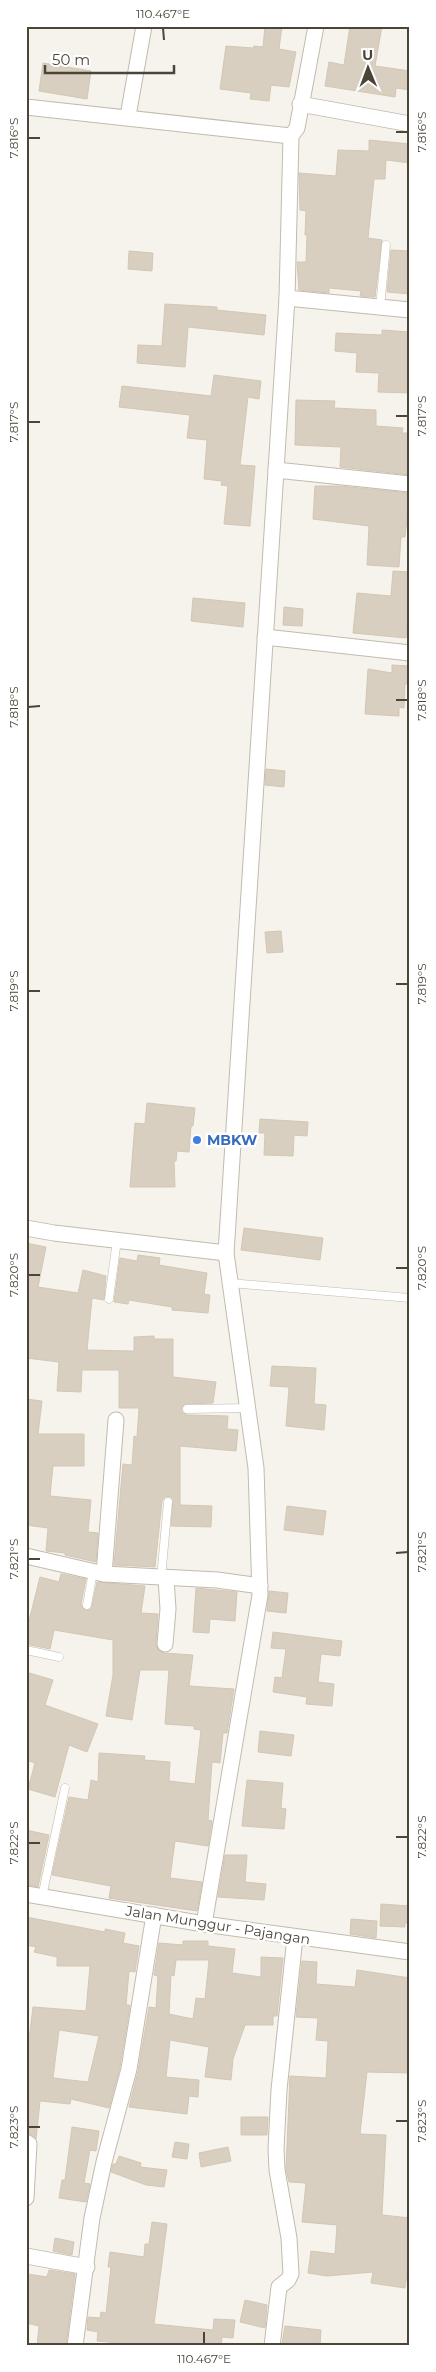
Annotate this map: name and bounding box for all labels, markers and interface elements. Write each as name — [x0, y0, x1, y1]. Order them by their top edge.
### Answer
text: 110.467°E — [136, 6, 190, 21]
scale bar — [45, 42, 174, 74]
north arrow — [344, 42, 394, 92]
text: U — [362, 46, 373, 64]
text: 50 m — [52, 50, 90, 69]
text: 7.816°S — [414, 112, 429, 152]
text: 7.816°S — [6, 118, 21, 158]
text: 7.817°S — [414, 396, 429, 436]
text: 7.817°S — [6, 402, 21, 442]
text: 7.818°S — [414, 679, 429, 721]
text: 7.818°S — [6, 686, 21, 728]
text: 7.819°S — [414, 963, 429, 1005]
text: 7.819°S — [6, 970, 21, 1012]
place label: MBKW — [207, 1131, 257, 1149]
marker: MBKW — [191, 1134, 203, 1146]
text: 7.820°S — [414, 1246, 429, 1290]
text: 7.820°S — [6, 1253, 21, 1297]
text: 7.821°S — [414, 1532, 429, 1572]
text: 7.821°S — [6, 1539, 21, 1579]
text: 7.822°S — [414, 1815, 429, 1859]
text: 7.822°S — [6, 1821, 21, 1865]
street label: Jalan Munggur - Pajangan — [123, 1901, 312, 1948]
text: 7.823°S — [414, 2100, 429, 2142]
text: 7.823°S — [6, 2106, 21, 2148]
text: 110.467°E — [177, 2351, 231, 2366]

